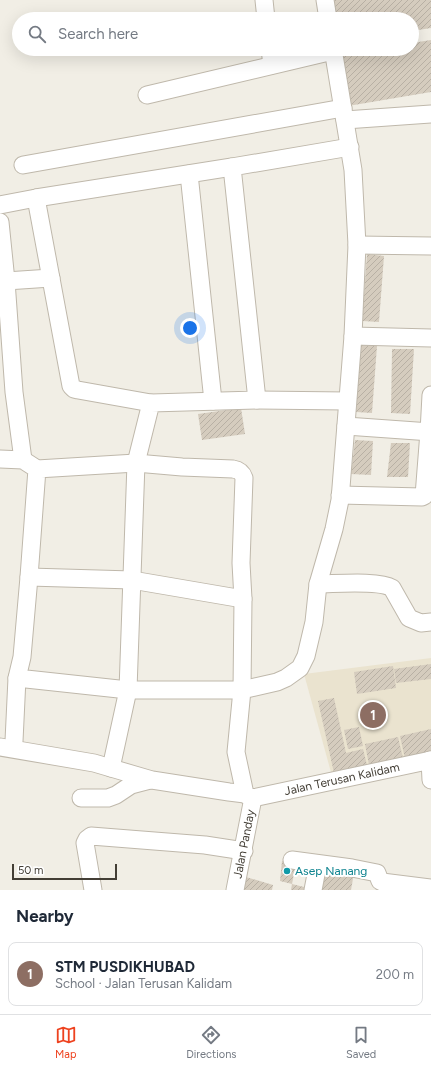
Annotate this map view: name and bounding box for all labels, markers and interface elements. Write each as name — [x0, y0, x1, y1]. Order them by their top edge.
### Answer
search box — [12, 12, 419, 56]
icon: search — [26, 23, 48, 45]
text: Search here — [58, 25, 138, 43]
your location — [180, 318, 200, 338]
pin: 1 — [360, 700, 386, 730]
street label: Jalan Terusan Kalidam — [283, 760, 401, 798]
street label: Jalan Panday — [230, 808, 258, 879]
scale bar — [12, 862, 117, 881]
text: 50 m — [18, 864, 43, 877]
place label: Asep Nanang — [295, 864, 367, 878]
marker: Asep Nanang — [282, 866, 292, 876]
text: Nearby — [16, 906, 74, 926]
text: STM PUSDIKHUBAD — [55, 958, 195, 976]
text: 1 — [27, 967, 33, 982]
text: 200 m — [376, 967, 414, 982]
text: School · Jalan Terusan Kalidam — [55, 976, 232, 991]
tab: Map — [55, 1024, 77, 1061]
tab: Directions — [186, 1024, 236, 1061]
tab: Saved — [346, 1024, 376, 1061]

